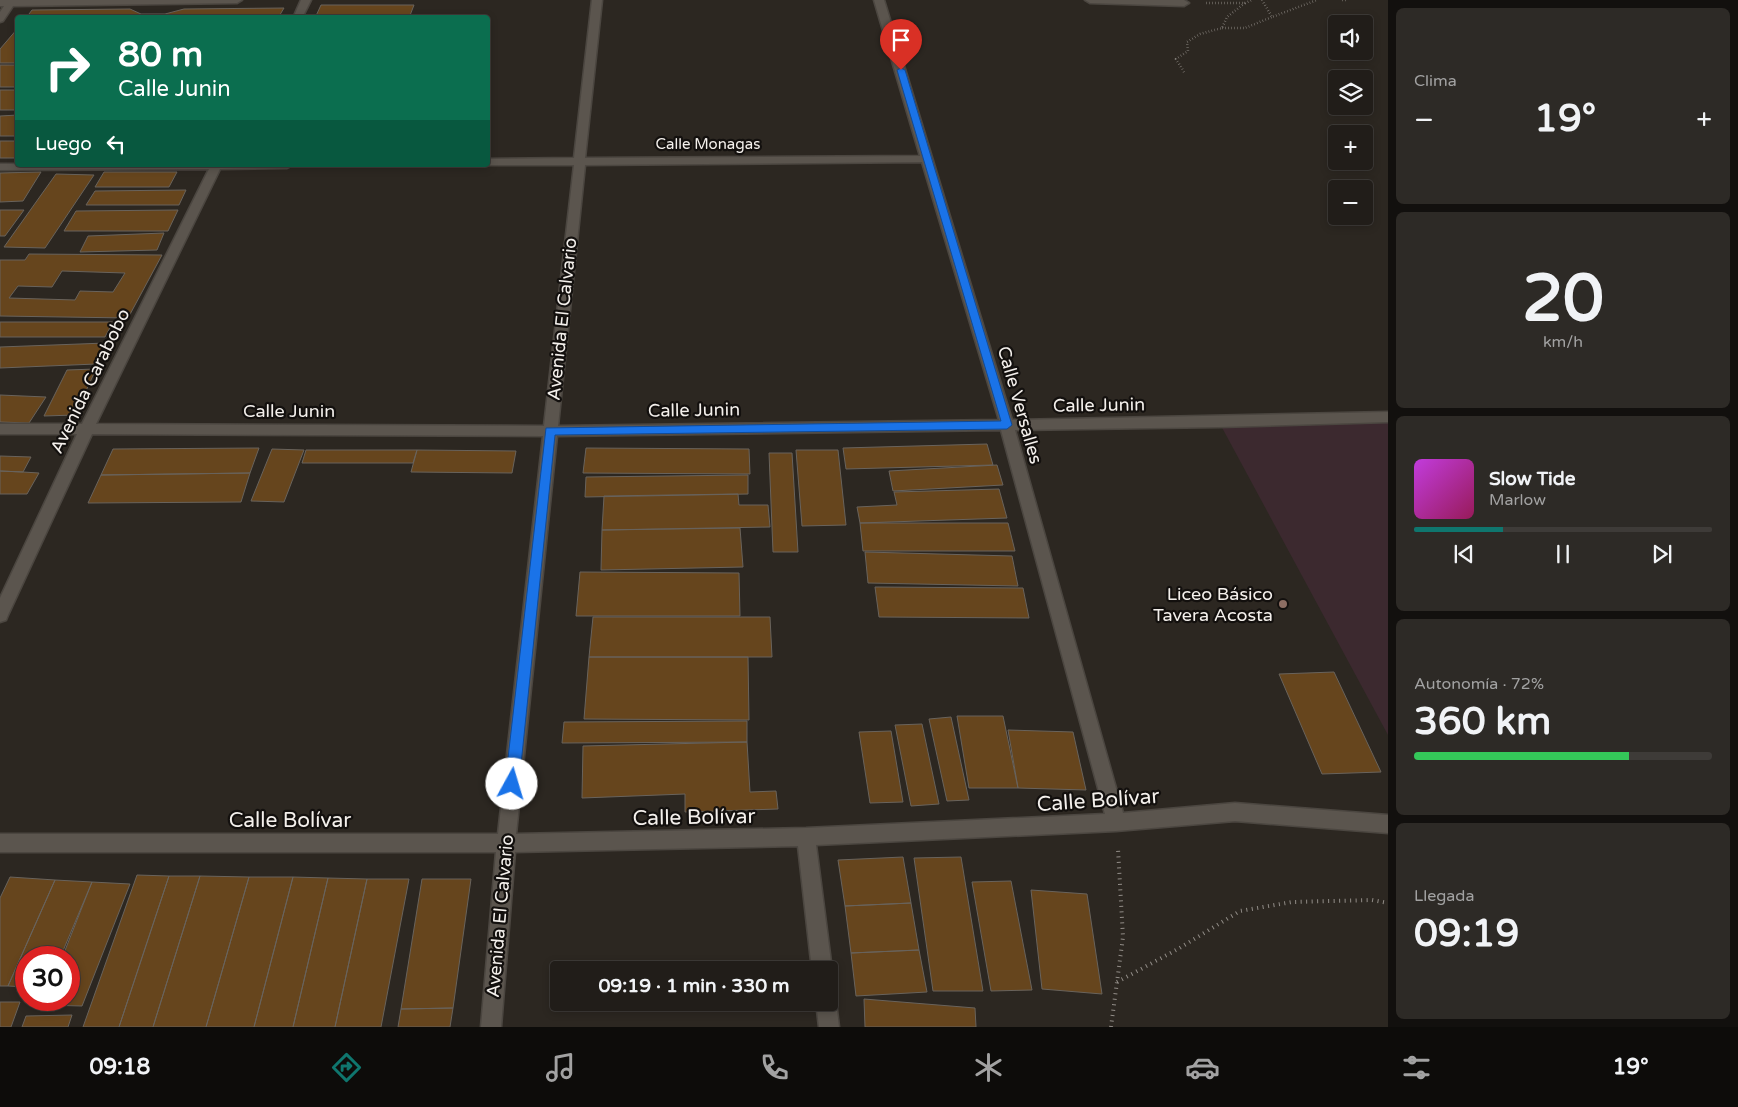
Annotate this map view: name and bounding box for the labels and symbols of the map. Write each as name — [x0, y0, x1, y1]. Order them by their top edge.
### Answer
pin — [880, 19, 922, 70]
street label: Calle Monagas — [656, 135, 760, 153]
street label: Avenida El Calvario — [543, 236, 581, 402]
street label: Avenida Carabobo — [45, 305, 135, 457]
street label: Calle Versalles — [993, 344, 1047, 466]
street label: Calle Junin — [1053, 393, 1145, 417]
street label: Calle Junin — [648, 398, 740, 422]
street label: Calle Junin — [243, 400, 335, 422]
place label: Liceo Básico Tavera Acosta — [1153, 583, 1273, 626]
marker: Liceo Básico Tavera Acosta — [1277, 598, 1289, 610]
position arrow — [485, 757, 537, 809]
street label: Calle Bolívar — [1036, 784, 1160, 817]
street label: Calle Bolívar — [632, 804, 756, 831]
street label: Calle Bolívar — [229, 808, 351, 833]
street label: Avenida El Calvario — [482, 834, 518, 998]
speed limit sign: 30 — [15, 946, 80, 1011]

